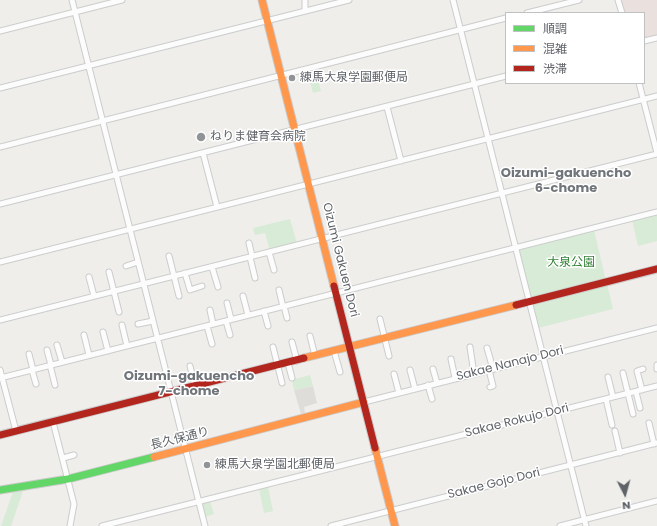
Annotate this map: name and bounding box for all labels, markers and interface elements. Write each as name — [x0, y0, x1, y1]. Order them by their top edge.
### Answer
legend — [505, 12, 645, 84]
text: 順調 — [543, 20, 567, 37]
text: 混雑 — [543, 40, 567, 57]
text: 渋滞 — [543, 60, 567, 77]
place label: 練馬大泉学園郵便局 — [300, 71, 408, 85]
marker: 練馬大泉学園郵便局 — [287, 73, 297, 83]
place label: ねりま健育会病院 — [210, 130, 306, 144]
marker: ねりま健育会病院 — [195, 131, 207, 143]
district label: Oizumi-gakuencho 6-chome — [501, 166, 631, 197]
street label: Oizumi Gakuen Dori — [319, 201, 361, 319]
park label: 大泉公園 — [547, 256, 595, 270]
street label: Sakae Nanajo Dori — [455, 344, 565, 384]
district label: Oizumi-gakuencho 7-chome — [124, 369, 254, 400]
street label: Sakae Rokujo Dori — [464, 401, 570, 441]
street label: 長久保通り — [149, 425, 211, 453]
place label: 練馬大泉学園北郵便局 — [215, 458, 335, 472]
marker: 練馬大泉学園北郵便局 — [202, 460, 212, 470]
street label: Sakae Gojo Dori — [446, 466, 542, 502]
north arrow — [605, 474, 645, 514]
text: N — [621, 498, 631, 514]

